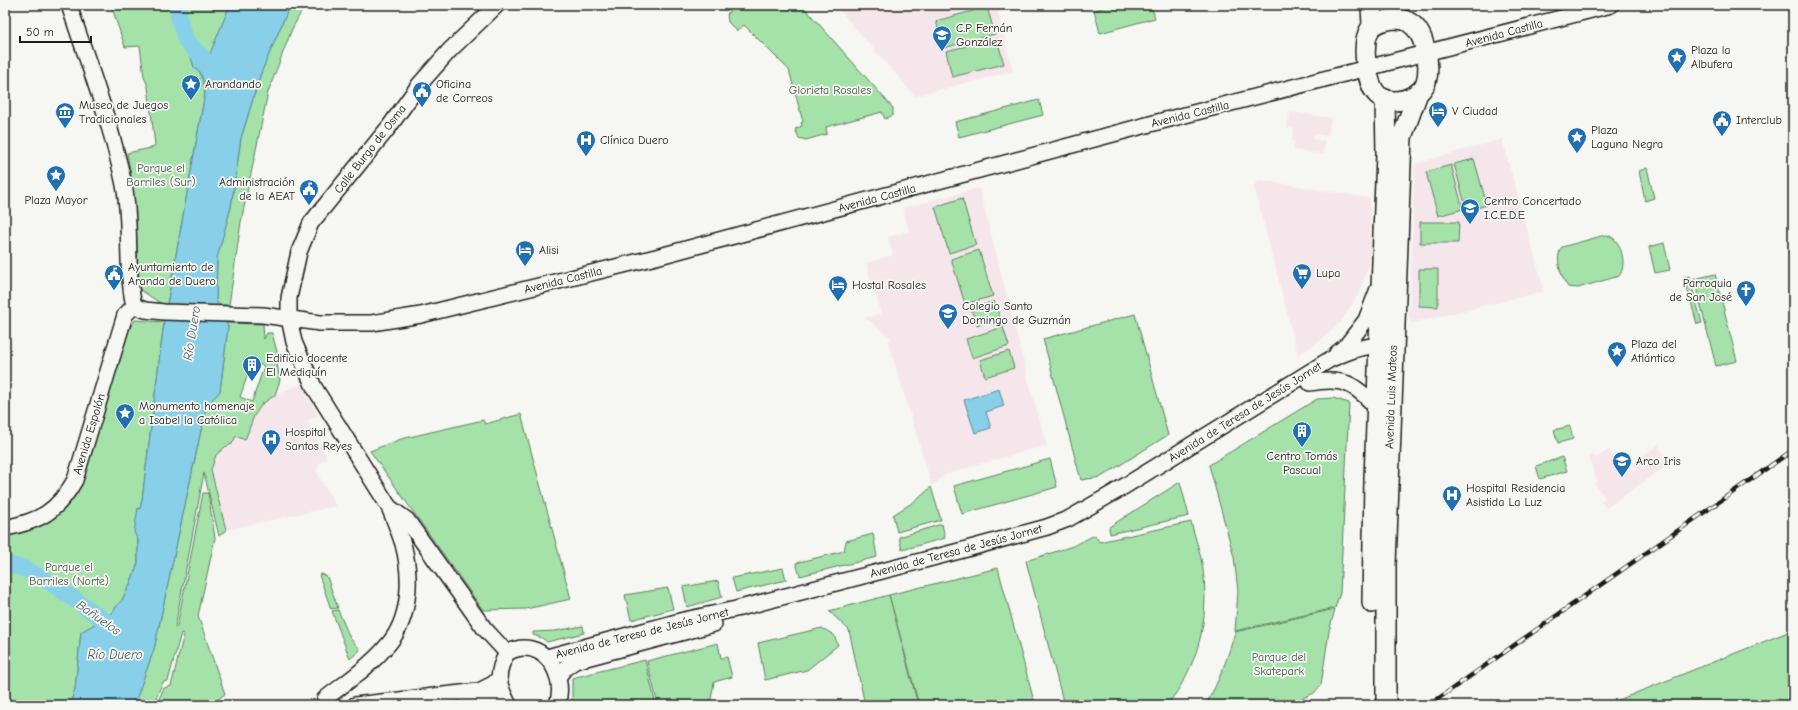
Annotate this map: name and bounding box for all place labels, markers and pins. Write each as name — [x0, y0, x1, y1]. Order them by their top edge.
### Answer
place label: C.P Fernán González — [956, 21, 1012, 49]
school or university icon: C.P Fernán González — [931, 24, 953, 52]
place label: Plaza la Albufera — [1691, 43, 1733, 71]
place icon: Plaza la Albufera — [1666, 46, 1688, 74]
place icon: Arandando — [180, 73, 202, 101]
place label: Arandando — [205, 77, 261, 91]
place label: Oficina de Correos — [436, 77, 493, 105]
public building icon: Oficina de Correos — [411, 80, 433, 108]
place label: Museo de Juegos Tradicionales — [79, 98, 168, 126]
hotel icon: V Ciudad — [1427, 100, 1449, 128]
museum icon: Museo de Juegos Tradicionales — [54, 101, 76, 129]
place label: V Ciudad — [1452, 104, 1498, 118]
public building icon: Interclub — [1711, 109, 1733, 137]
place label: Interclub — [1736, 113, 1782, 127]
place label: Plaza Laguna Negra — [1591, 123, 1663, 151]
place icon: Plaza Laguna Negra — [1566, 126, 1588, 154]
hospital icon: Clínica Duero — [575, 129, 597, 157]
place label: Clínica Duero — [600, 133, 669, 147]
place icon: Plaza Mayor — [45, 164, 67, 192]
place label: Administración de la AEAT — [219, 175, 296, 203]
public building icon: Administración de la AEAT — [298, 178, 320, 206]
place label: Plaza Mayor — [24, 193, 88, 207]
place label: Centro Concertado I.C.E.D.E — [1484, 194, 1581, 222]
school or university icon: Centro Concertado I.C.E.D.E — [1459, 197, 1481, 225]
hotel icon: Alisi — [514, 239, 536, 267]
place label: Alisi — [539, 243, 559, 257]
place label: Ayuntamiento de Aranda de Duero — [128, 260, 216, 288]
supermarket icon: Lupa — [1291, 262, 1313, 290]
public building icon: Ayuntamiento de Aranda de Duero — [103, 263, 125, 291]
place label: Lupa — [1316, 266, 1341, 280]
hotel icon: Hostal Rosales — [827, 274, 849, 302]
place label: Parroquia de San José — [1669, 276, 1732, 304]
place label: Hostal Rosales — [852, 278, 926, 292]
church icon: Parroquia de San José — [1735, 279, 1757, 307]
place label: Colegio Santo Domingo de Guzmán — [962, 299, 1071, 327]
school or university icon: Colegio Santo Domingo de Guzmán — [937, 302, 959, 330]
place label: Plaza del Atlántico — [1631, 337, 1677, 365]
place icon: Plaza del Atlántico — [1606, 340, 1628, 368]
place label: Edificio docente El Mediquín — [266, 351, 348, 379]
building icon: Edificio docente El Mediquín — [241, 354, 263, 382]
place label: Monumento homenaje a Isabel la Católica — [139, 399, 255, 427]
place icon: Monumento homenaje a Isabel la Católica — [114, 402, 136, 430]
building icon: Centro Tomás Pascual — [1291, 420, 1313, 448]
place label: Hospital Santos Reyes — [285, 425, 352, 453]
hospital icon: Hospital Santos Reyes — [260, 428, 282, 456]
place label: Centro Tomás Pascual — [1267, 449, 1337, 477]
school or university icon: Arco Iris — [1611, 450, 1633, 478]
place label: Arco Iris — [1636, 454, 1681, 468]
place label: Hospital Residencia Asistida La Luz — [1466, 481, 1565, 509]
hospital icon: Hospital Residencia Asistida La Luz — [1441, 484, 1463, 512]

